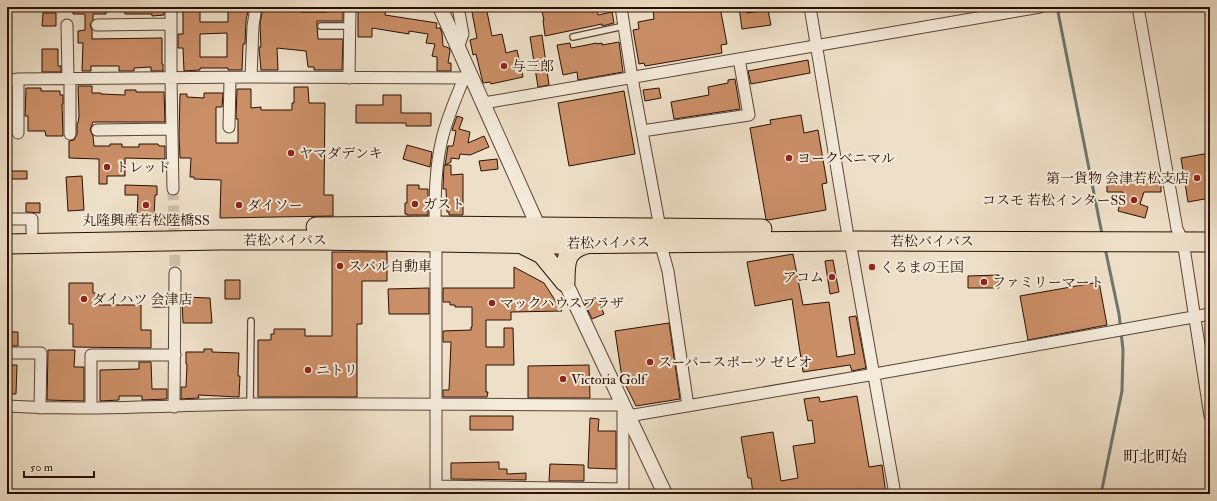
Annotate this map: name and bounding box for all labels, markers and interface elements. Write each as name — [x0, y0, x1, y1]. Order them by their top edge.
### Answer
place label: 与三郎 — [512, 58, 554, 75]
marker: 与三郎 — [499, 61, 509, 71]
place label: ヤマダデンキ — [299, 145, 383, 162]
marker: ヤマダデンキ — [286, 148, 296, 158]
place label: ヨークベニマル — [797, 150, 895, 167]
marker: ヨークベニマル — [784, 153, 794, 163]
place label: トレッド — [115, 159, 171, 176]
marker: トレッド — [102, 162, 112, 172]
place label: 第一貨物 会津若松支店 — [1046, 170, 1189, 187]
marker: 第一貨物 会津若松支店 — [1192, 173, 1202, 183]
place label: コスモ 若松インターSS — [982, 192, 1126, 209]
marker: コスモ 若松インターSS — [1129, 195, 1139, 205]
place label: ガスト — [423, 196, 465, 213]
place label: ダイソー — [247, 197, 303, 214]
marker: ガスト — [410, 199, 420, 209]
marker: 丸隆興産若松陸橋SS — [141, 200, 151, 210]
marker: ダイソー — [234, 200, 244, 210]
place label: 丸隆興産若松陸橋SS — [82, 212, 210, 229]
street label: 若松バイパス — [243, 232, 327, 249]
street label: 若松バイパス — [890, 233, 974, 250]
street label: 若松バイパス — [566, 234, 650, 252]
place label: スバル自動車 — [348, 258, 432, 275]
place label: くるまの王国 — [880, 259, 964, 276]
marker: スバル自動車 — [335, 261, 345, 271]
marker: くるまの王国 — [867, 262, 877, 272]
place label: アコム — [783, 269, 824, 286]
marker: アコム — [827, 272, 837, 282]
place label: ファミリーマート — [992, 274, 1104, 291]
marker: ファミリーマート — [979, 277, 989, 287]
place label: ダイハツ 会津店 — [92, 291, 192, 308]
marker: ダイハツ 会津店 — [79, 294, 89, 304]
place label: マックハウスプラザ — [500, 295, 624, 312]
marker: マックハウスプラザ — [487, 298, 497, 308]
place label: スーパースポーツ ゼビオ — [658, 354, 812, 371]
marker: スーパースポーツ ゼビオ — [645, 357, 655, 367]
place label: ニトリ — [316, 362, 358, 379]
marker: ニトリ — [303, 365, 313, 375]
place label: Victoria Golf — [571, 371, 648, 388]
marker: Victoria Golf — [558, 374, 568, 384]
district label: 町北町始 — [1123, 447, 1187, 467]
scale bar — [24, 453, 94, 479]
text: 50 m — [30, 460, 54, 475]

